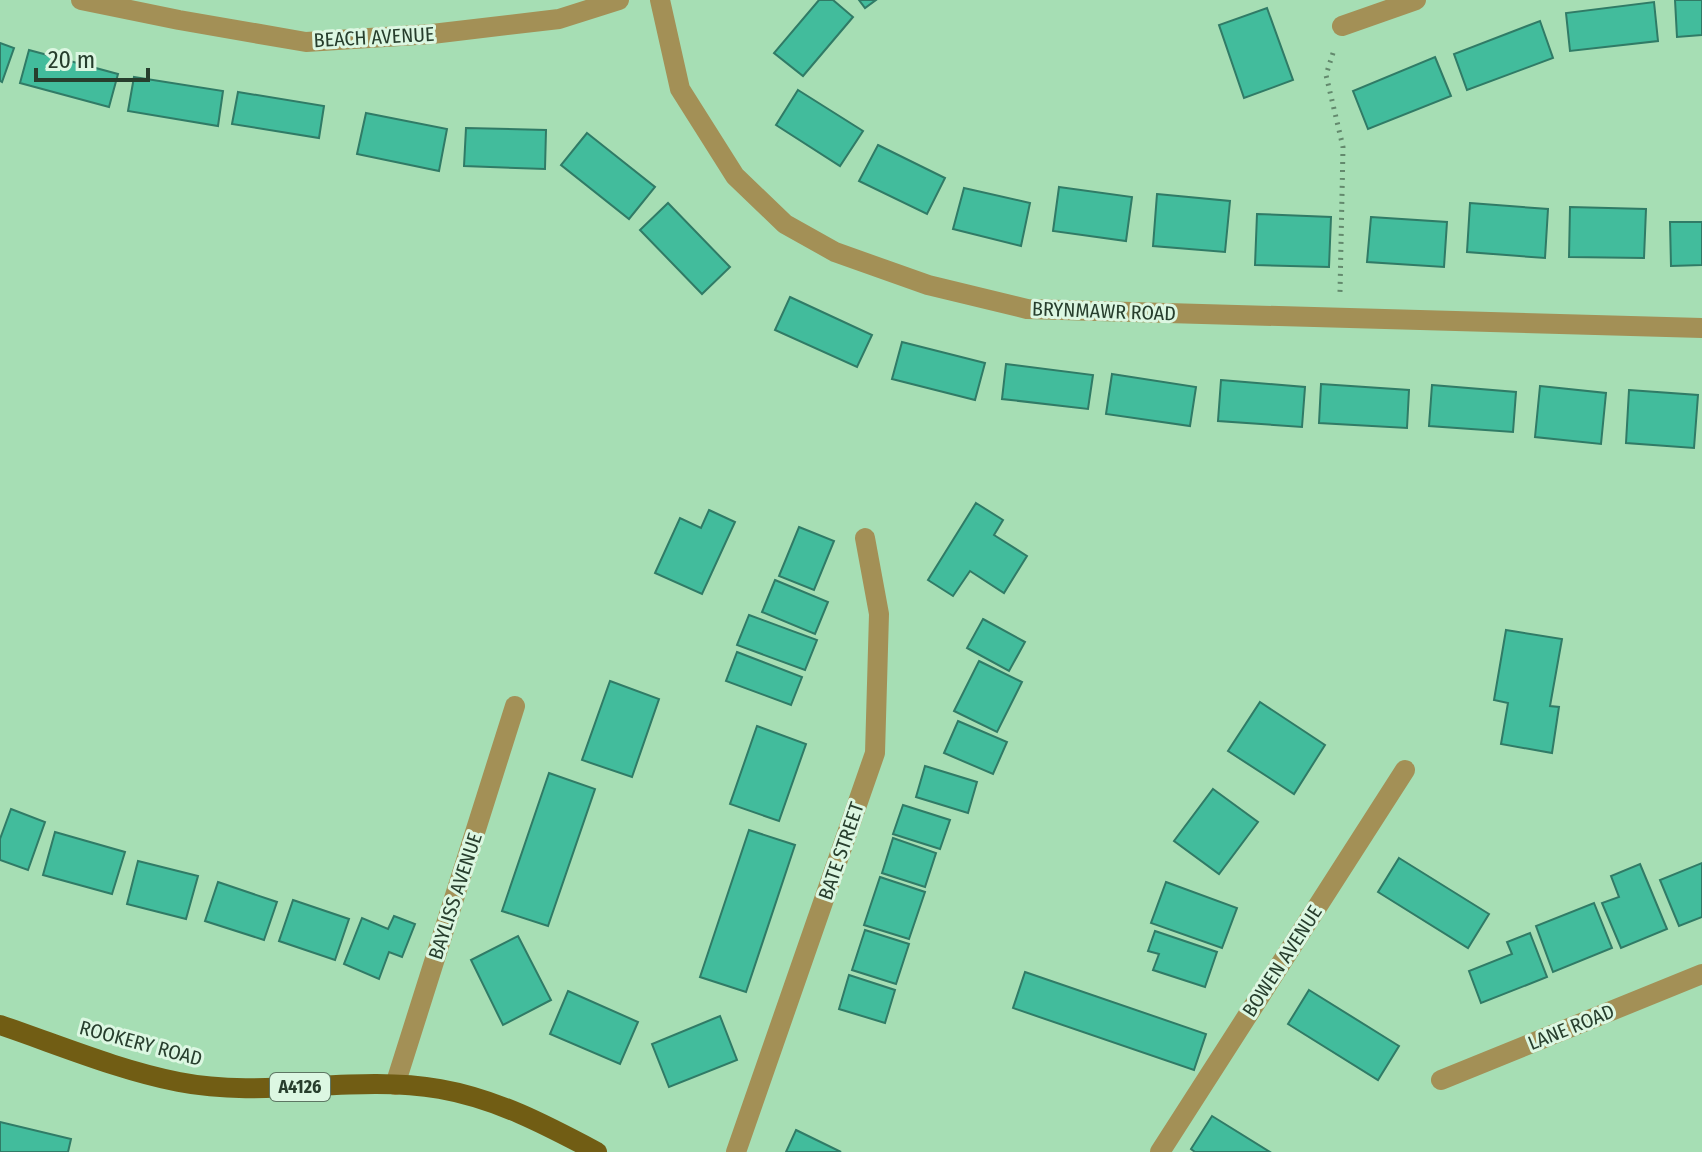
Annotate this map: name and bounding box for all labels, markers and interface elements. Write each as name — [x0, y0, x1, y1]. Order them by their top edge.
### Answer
street label: BEACH AVENUE — [313, 22, 435, 52]
scale bar — [36, 32, 148, 82]
text: 20 m — [48, 46, 95, 74]
street label: BRYNMAWR ROAD — [1032, 296, 1176, 326]
street label: BATE STREET — [813, 798, 869, 903]
street label: BAYLISS AVENUE — [423, 830, 487, 962]
street label: BOWEN AVENUE — [1237, 901, 1327, 1021]
street label: LANE ROAD — [1524, 999, 1618, 1055]
street label: ROOKERY ROAD — [77, 1015, 205, 1071]
road number: A4126 — [270, 1073, 330, 1101]

